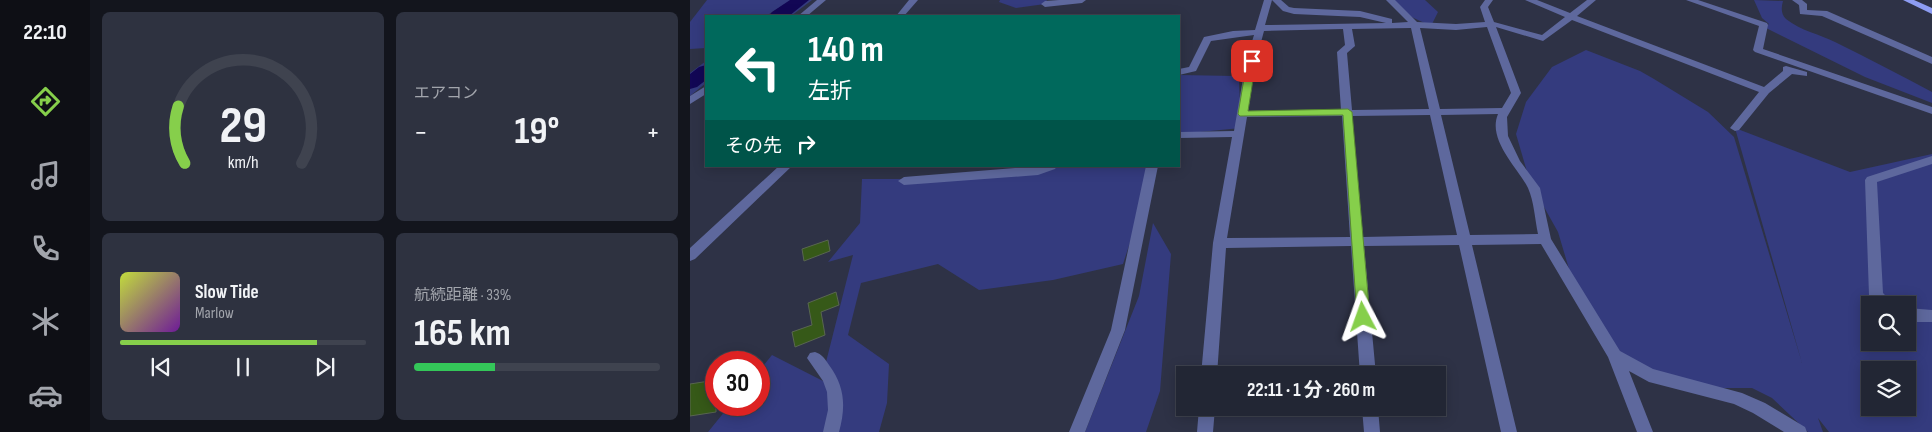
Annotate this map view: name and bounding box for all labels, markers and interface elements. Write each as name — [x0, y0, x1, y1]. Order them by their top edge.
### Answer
text: 22:10 — [23, 19, 67, 46]
text: 140 m — [808, 29, 884, 72]
icon: left — [725, 35, 790, 100]
pin — [1231, 40, 1273, 82]
icon: arrive — [1238, 47, 1266, 75]
text: 左折 — [808, 78, 852, 105]
icon: directions — [28, 84, 63, 119]
text: エアコン — [414, 84, 478, 103]
text: 29 — [219, 95, 267, 158]
text: 19° — [515, 109, 559, 154]
text: − — [414, 116, 428, 149]
text: + — [646, 116, 660, 149]
icon: right — [792, 130, 820, 158]
text: その先 — [725, 135, 782, 158]
text: km/h — [228, 152, 258, 173]
icon: music — [28, 158, 63, 193]
icon: phone — [28, 231, 63, 266]
text: Slow Tide — [195, 281, 259, 304]
text: 航続距離 · 33% — [414, 286, 511, 305]
position arrow — [1336, 290, 1388, 342]
map controls — [1861, 296, 1916, 416]
button: search — [1861, 296, 1916, 351]
icon: climate — [28, 304, 63, 339]
text: Marlow — [195, 304, 234, 323]
text: 165 km — [414, 311, 511, 356]
speed limit sign: 30 — [705, 351, 770, 416]
icon: previous — [147, 353, 175, 381]
icon: pause — [229, 353, 257, 381]
icon: next — [311, 353, 339, 381]
button: layers — [1861, 361, 1916, 416]
icon: car — [28, 378, 63, 413]
text: 22:11 · 1 分 · 260 m — [1247, 379, 1375, 402]

